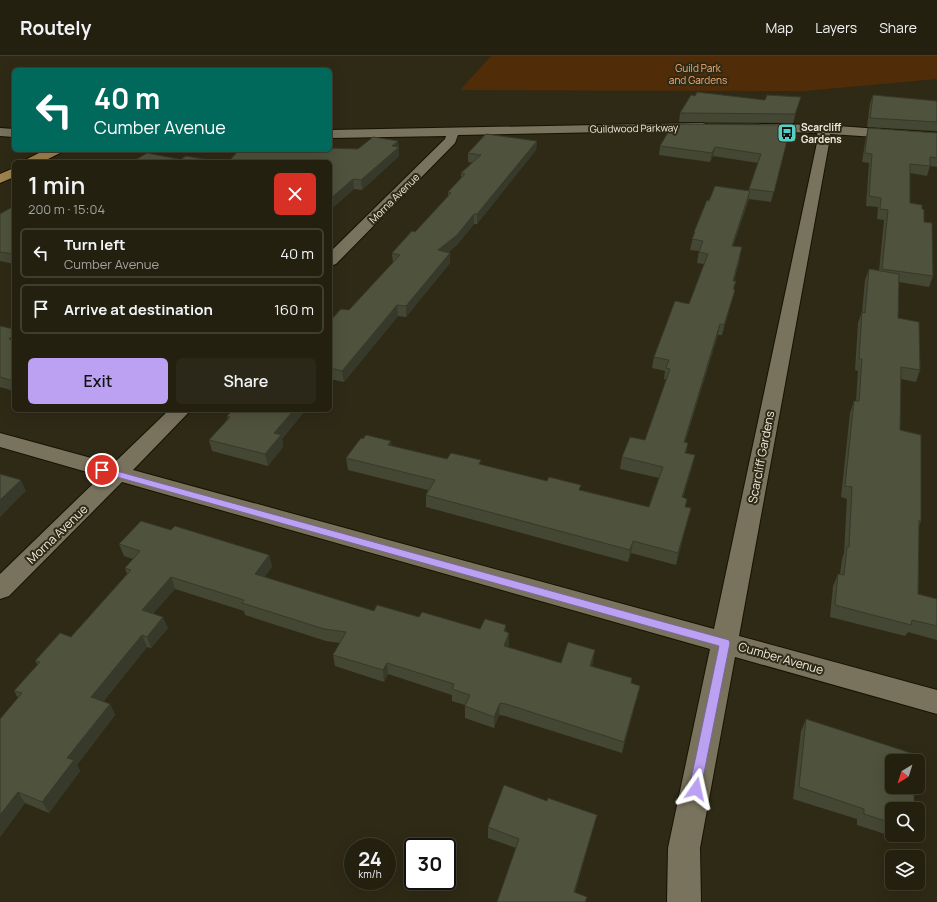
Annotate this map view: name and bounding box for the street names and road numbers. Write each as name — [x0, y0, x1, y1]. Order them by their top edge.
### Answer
street label: Guildwood Parkway — [590, 120, 679, 136]
street label: Morna Avenue — [366, 170, 422, 226]
street label: Scarcliff Gardens — [744, 409, 778, 505]
street label: Morna Avenue — [23, 501, 91, 567]
street label: Cumber Avenue — [736, 638, 826, 678]

